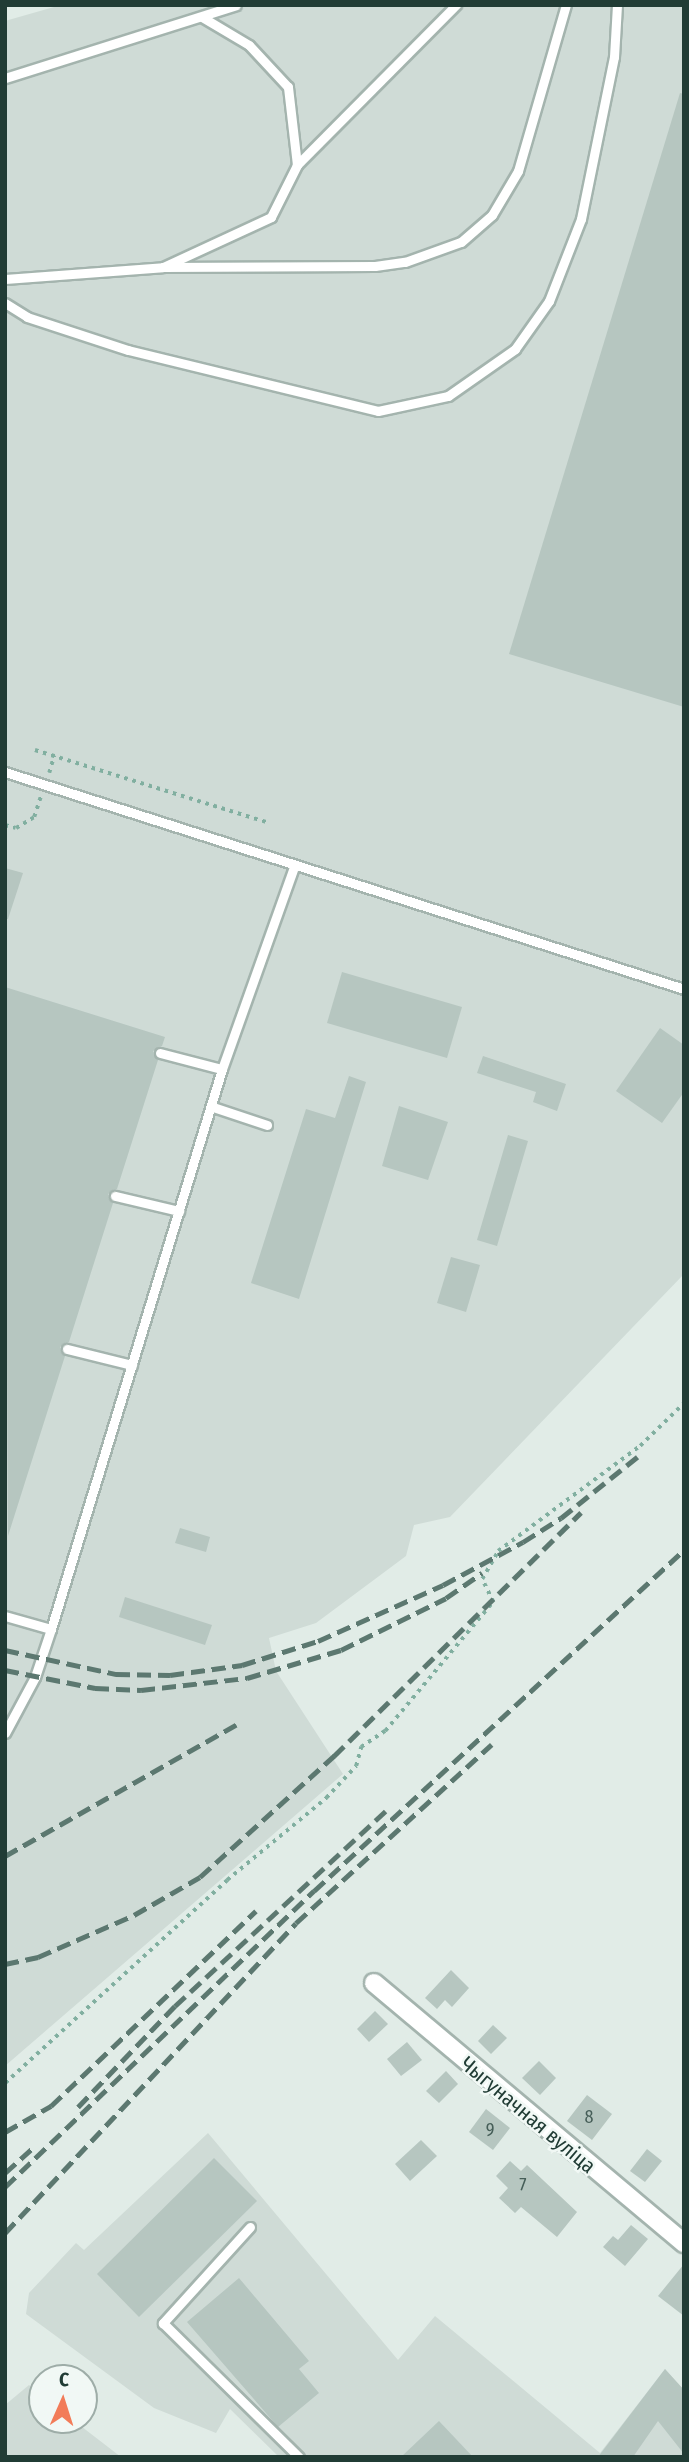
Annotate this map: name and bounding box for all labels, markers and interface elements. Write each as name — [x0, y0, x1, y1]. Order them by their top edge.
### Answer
street label: Чыгуначная вуліца — [455, 2051, 601, 2179]
house number: 8 — [585, 2106, 593, 2128]
house number: 9 — [486, 2119, 494, 2141]
house number: 7 — [519, 2174, 527, 2196]
north arrow — [28, 2364, 98, 2434]
text: С — [58, 2368, 70, 2391]

